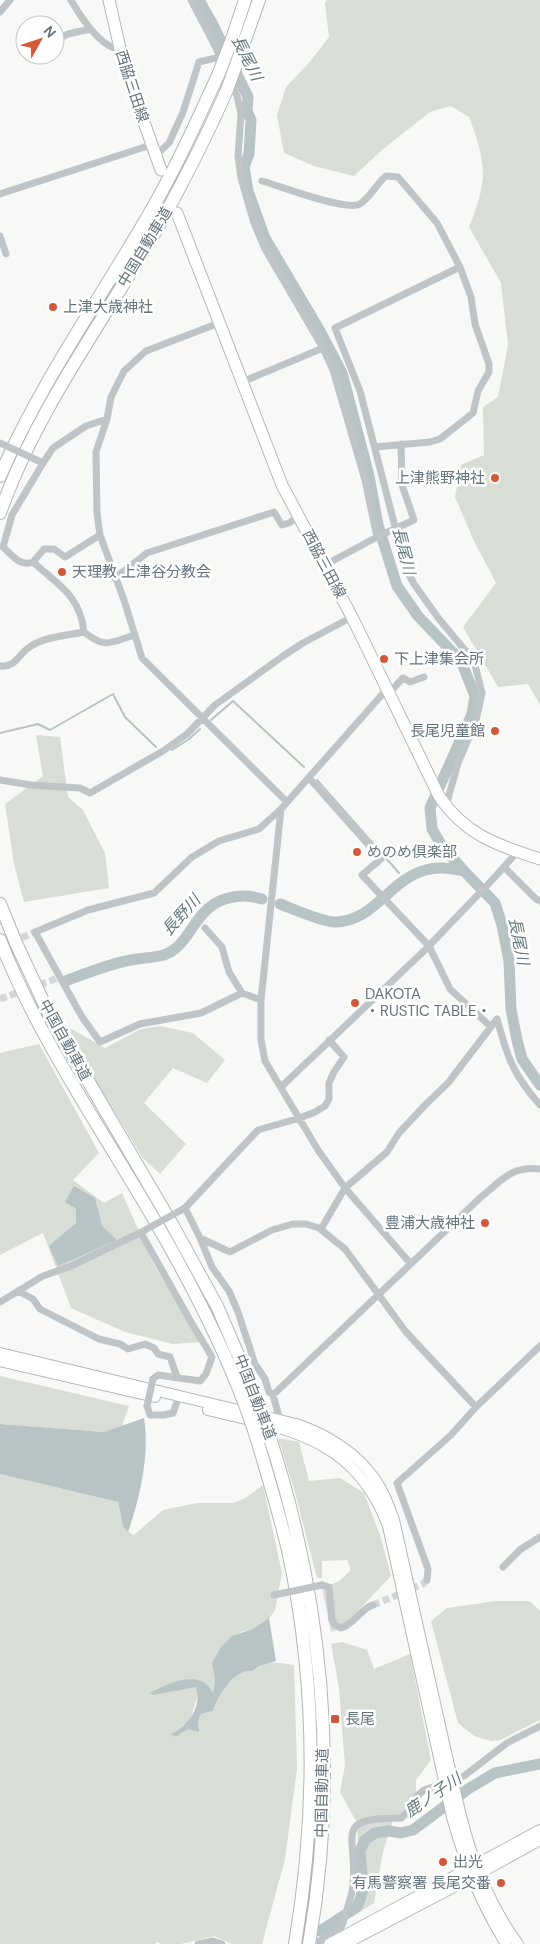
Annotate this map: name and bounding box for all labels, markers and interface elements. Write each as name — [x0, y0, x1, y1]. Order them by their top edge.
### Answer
north arrow — [15, 15, 65, 65]
text: N — [40, 22, 60, 41]
water label: 長尾川 — [227, 32, 268, 86]
street label: 西脇三田線 — [111, 47, 153, 125]
street label: 中国自動車道 — [113, 203, 177, 291]
place label: 上津大歳神社 — [63, 297, 153, 317]
marker: 上津大歳神社 — [47, 301, 59, 313]
place label: 上津熊野神社 — [395, 468, 485, 488]
marker: 上津熊野神社 — [489, 472, 501, 484]
water label: 長尾川 — [388, 525, 420, 579]
street label: 西脇三田線 — [298, 526, 350, 602]
place label: 天理教 上津谷分教会 — [72, 562, 211, 582]
marker: 天理教 上津谷分教会 — [56, 566, 68, 578]
place label: 下上津集会所 — [394, 649, 484, 669]
marker: 下上津集会所 — [378, 653, 390, 665]
place label: 長尾児童館 — [410, 721, 485, 741]
marker: 長尾児童館 — [489, 725, 501, 737]
place label: めのめ倶楽部 — [367, 842, 457, 862]
marker: めのめ倶楽部 — [351, 846, 363, 858]
water label: 長野川 — [157, 889, 206, 940]
water label: 長尾川 — [504, 915, 534, 969]
place label: DAKOTA ・RUSTIC TABLE・ — [365, 984, 491, 1021]
street label: 中国自動車道 — [34, 996, 96, 1084]
marker: DAKOTA ・RUSTIC TABLE・ — [349, 997, 361, 1009]
place label: 豊浦大歳神社 — [385, 1213, 475, 1233]
marker: 豊浦大歳神社 — [479, 1217, 491, 1229]
street label: 中国自動車道 — [230, 1351, 280, 1443]
place label: 長尾 — [345, 1709, 375, 1729]
marker: 長尾 — [329, 1713, 341, 1725]
street label: 中国自動車道 — [311, 1748, 333, 1838]
water label: 鹿ノ子川 — [401, 1767, 467, 1822]
place label: 出光 — [453, 1852, 483, 1872]
marker: 出光 — [437, 1856, 449, 1868]
place label: 有馬警察署 長尾交番 — [352, 1873, 491, 1893]
marker: 有馬警察署 長尾交番 — [495, 1877, 507, 1889]

